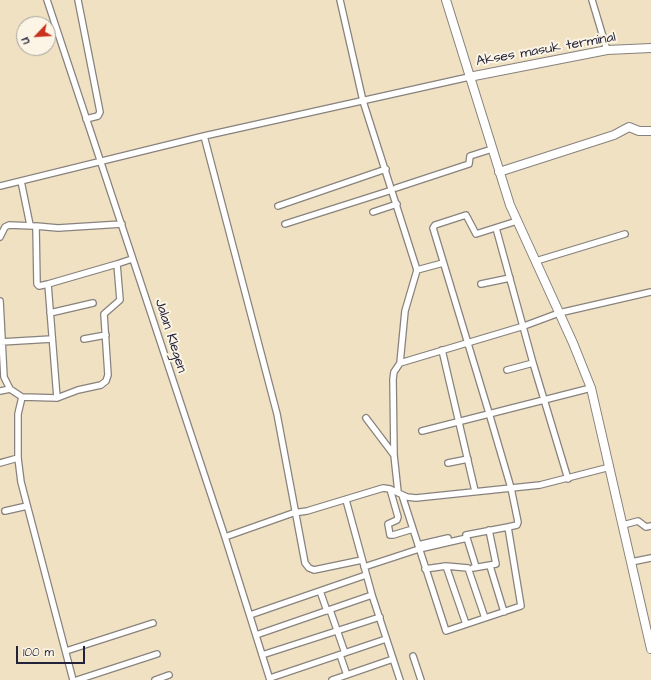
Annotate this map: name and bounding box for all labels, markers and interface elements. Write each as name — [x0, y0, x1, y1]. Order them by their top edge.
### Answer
north arrow — [16, 16, 56, 56]
street label: Akses masuk terminal — [475, 29, 617, 71]
text: U — [17, 35, 34, 47]
street label: Jalan Klegen — [150, 297, 190, 375]
scale bar — [18, 638, 87, 664]
text: 100 m — [23, 644, 54, 661]

